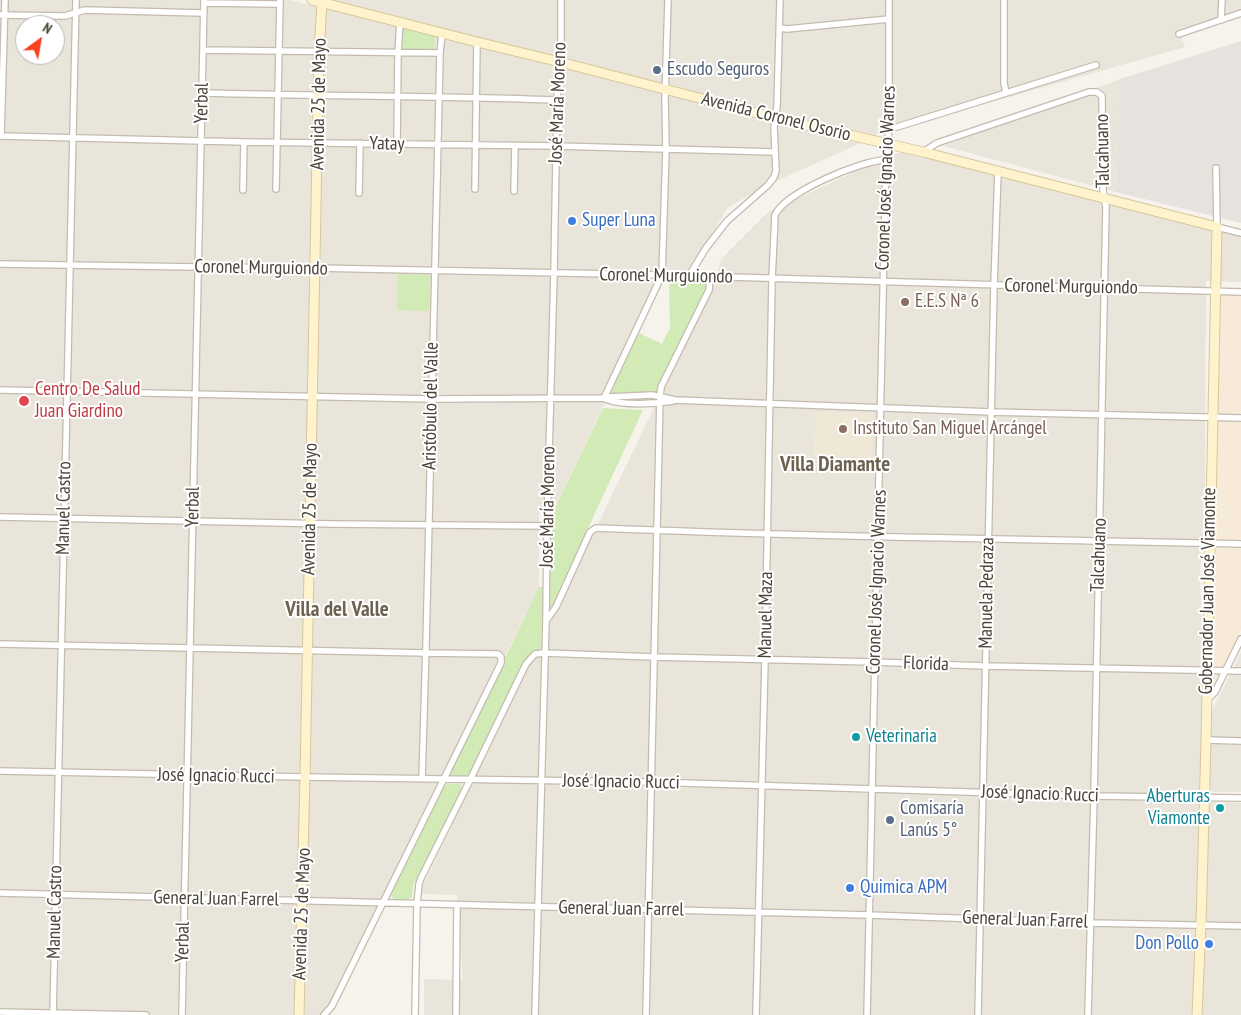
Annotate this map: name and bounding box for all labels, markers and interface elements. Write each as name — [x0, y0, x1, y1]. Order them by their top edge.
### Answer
north arrow — [15, 15, 65, 65]
text: N — [39, 18, 55, 38]
street label: Avenida 25 de Mayo — [306, 38, 332, 170]
street label: José María Moreno — [544, 42, 572, 164]
place label: Escudo Seguros — [667, 59, 769, 81]
marker: Escudo Seguros — [651, 64, 663, 76]
street label: Yerbal — [190, 83, 214, 123]
street label: Coronel José Ignacio Warnes — [871, 85, 901, 271]
street label: Avenida Coronel Osorio — [699, 87, 853, 147]
street label: Talcahuano — [1091, 114, 1115, 188]
street label: Yatay — [369, 132, 405, 156]
place label: Super Luna — [582, 210, 656, 232]
marker: Super Luna — [566, 215, 578, 227]
street label: Coronel Murguiondo — [194, 255, 328, 281]
street label: Coronel Murguiondo — [599, 263, 733, 289]
street label: Coronel Murguiondo — [1004, 274, 1138, 300]
place label: E.E.S Nª 6 — [915, 291, 979, 313]
marker: E.E.S Nª 6 — [899, 296, 911, 308]
street label: Aristóbulo del Valle — [418, 342, 444, 470]
place label: Centro De Salud Juan Giardino — [35, 379, 141, 423]
marker: Centro De Salud Juan Giardino — [17, 394, 31, 408]
place label: Instituto San Miguel Arcángel — [853, 418, 1047, 440]
marker: Instituto San Miguel Arcángel — [837, 423, 849, 435]
street label: Avenida 25 de Mayo — [297, 443, 323, 575]
street label: José María Moreno — [536, 446, 560, 568]
district label: Villa Diamante — [780, 452, 890, 478]
street label: Manuel Castro — [52, 461, 76, 555]
street label: Yerbal — [181, 487, 205, 527]
street label: Gobernador Juan José Viamonte — [1195, 487, 1221, 695]
street label: Coronel José Ignacio Warnes — [862, 489, 892, 675]
street label: Talcahuano — [1086, 518, 1112, 592]
street label: Manuela Pedraza — [975, 537, 999, 649]
street label: Manuel Maza — [754, 571, 778, 659]
district label: Villa del Valle — [285, 597, 389, 623]
street label: Florida — [903, 652, 949, 676]
place label: Veterinaria — [866, 726, 937, 748]
marker: Veterinaria — [850, 731, 862, 743]
street label: José Ignacio Rucci — [157, 764, 275, 788]
street label: José Ignacio Rucci — [562, 770, 680, 794]
street label: José Ignacio Rucci — [981, 781, 1099, 807]
place label: Aberturas Viamonte — [1147, 786, 1210, 830]
place label: Comisaría Lanús 5° — [900, 798, 964, 842]
marker: Aberturas Viamonte — [1214, 802, 1226, 814]
marker: Comisaría Lanús 5° — [884, 814, 896, 826]
street label: Avenida 25 de Mayo — [288, 848, 316, 980]
street label: Manuel Castro — [43, 865, 67, 959]
place label: Quimica APM — [860, 877, 947, 899]
marker: Quimica APM — [844, 882, 856, 894]
street label: General Juan Farrel — [153, 887, 279, 911]
street label: General Juan Farrel — [558, 897, 684, 921]
street label: General Juan Farrel — [962, 906, 1088, 934]
street label: Yerbal — [171, 922, 195, 962]
place label: Don Pollo — [1135, 933, 1199, 955]
marker: Don Pollo — [1203, 938, 1215, 950]

